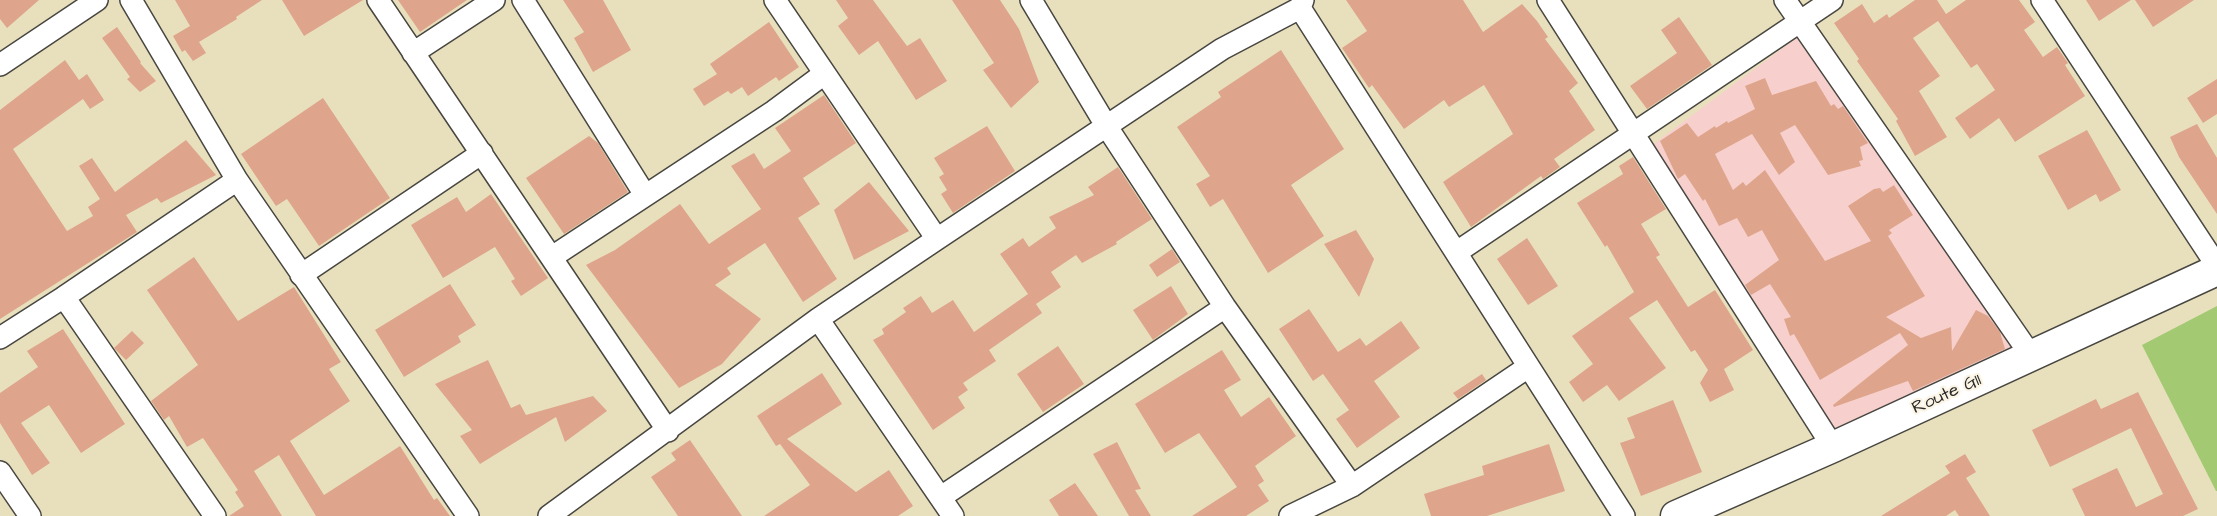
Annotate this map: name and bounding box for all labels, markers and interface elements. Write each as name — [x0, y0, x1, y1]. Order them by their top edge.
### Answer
street label: Route G11 — [1909, 370, 1985, 420]

